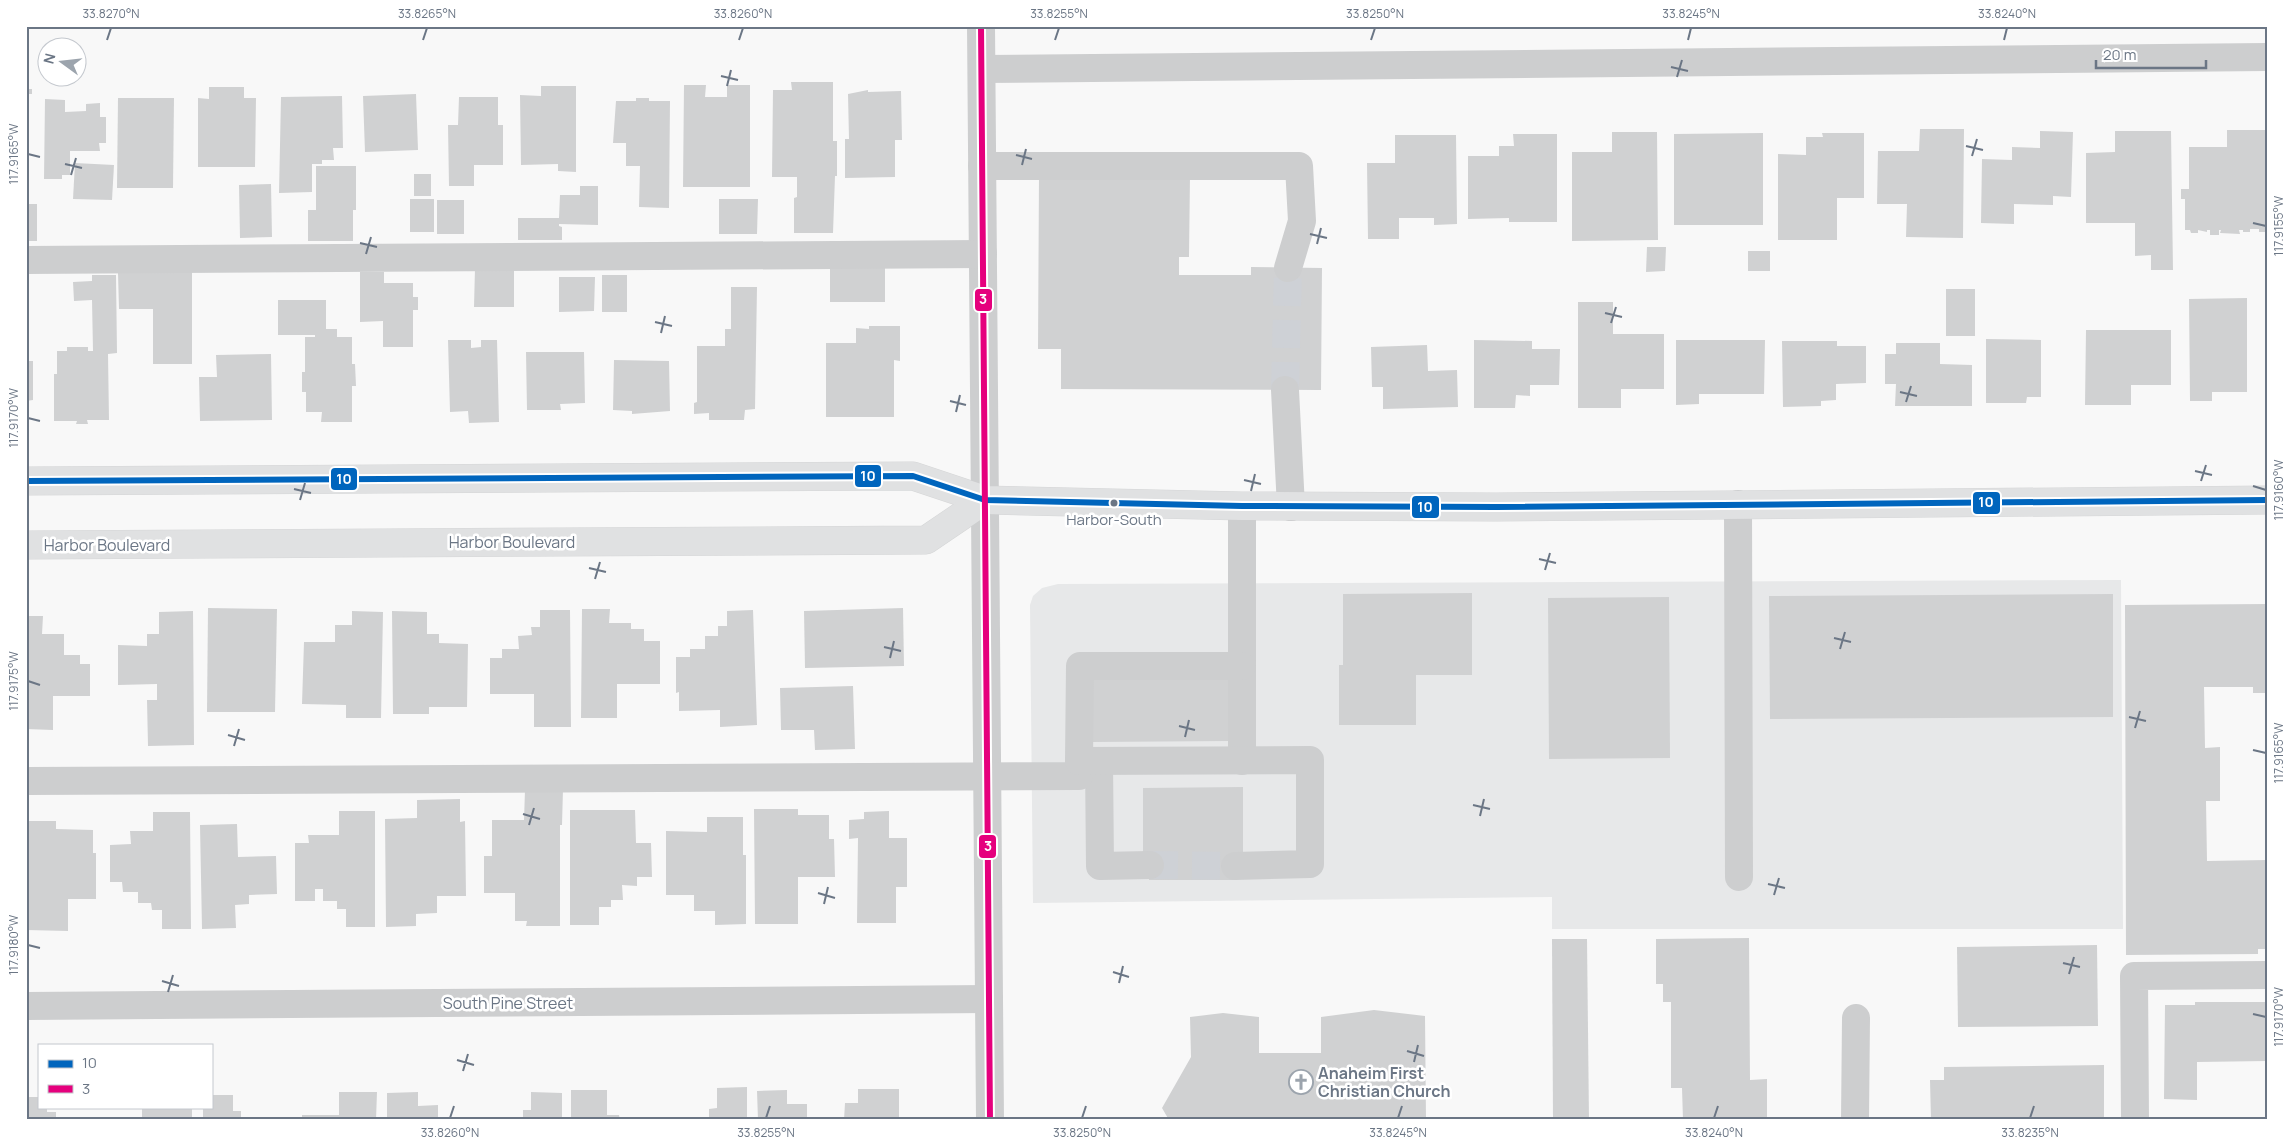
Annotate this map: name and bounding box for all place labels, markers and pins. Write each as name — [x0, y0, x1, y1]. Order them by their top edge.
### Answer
marker: Harbor-South — [1109, 498, 1119, 508]
place label: Harbor-South — [1066, 509, 1162, 530]
place label: Anaheim First Christian Church — [1318, 1062, 1450, 1102]
church icon: Anaheim First Christian Church — [1288, 1069, 1314, 1095]

